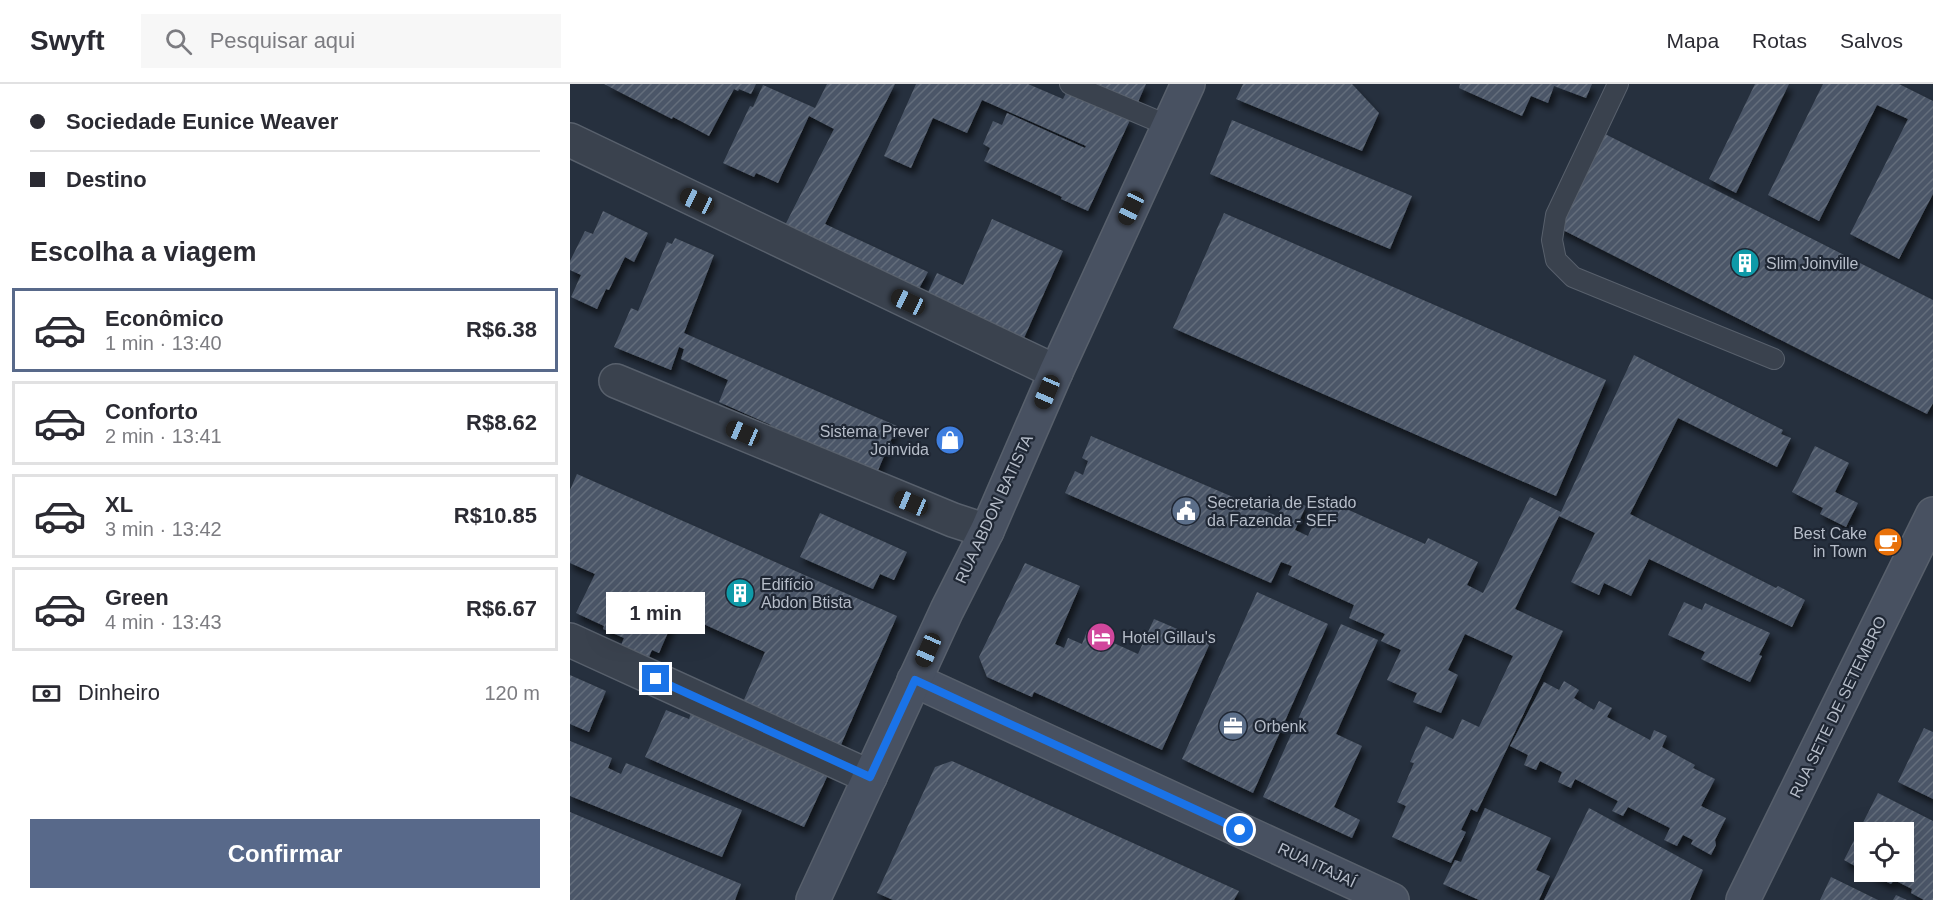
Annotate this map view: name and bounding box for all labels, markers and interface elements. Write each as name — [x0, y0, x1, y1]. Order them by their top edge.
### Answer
search box — [141, 14, 561, 68]
text: Swyft — [30, 25, 105, 56]
icon: search — [162, 25, 195, 58]
text: Pesquisar aqui — [210, 28, 355, 53]
text: Mapa — [1667, 29, 1719, 52]
text: Rotas — [1752, 29, 1807, 52]
text: Salvos — [1840, 29, 1903, 52]
text: Sociedade Eunice Weaver — [66, 109, 338, 134]
text: Destino — [66, 167, 147, 192]
car — [677, 185, 717, 217]
car — [1115, 188, 1147, 228]
text: Escolha a viagem — [30, 237, 257, 267]
building icon: Slim Joinville — [1729, 247, 1761, 279]
place label: Slim Joinville — [1766, 255, 1859, 272]
car — [888, 286, 928, 318]
icon: car — [33, 303, 87, 357]
text: Econômico — [105, 306, 224, 331]
text: R$6.38 — [466, 317, 537, 342]
text: 1 min · 13:40 — [105, 332, 222, 354]
car — [1032, 372, 1062, 412]
icon: car — [33, 396, 87, 450]
text: Conforto — [105, 399, 198, 424]
text: R$8.62 — [466, 410, 537, 435]
car — [723, 418, 763, 448]
place label: Sistema Prever Joinvida — [820, 423, 930, 458]
shop icon: Sistema Prever Joinvida — [934, 424, 966, 456]
text: 2 min · 13:41 — [105, 425, 222, 447]
street label: RUA ABDON BATISTA — [952, 432, 1036, 586]
car — [891, 488, 931, 518]
icon: car — [33, 489, 87, 543]
text: XL — [105, 492, 133, 517]
place label: Secretaria de Estado da Fazenda - SEF — [1207, 494, 1357, 529]
public building icon: Secretaria de Estado da Fazenda - SEF — [1170, 495, 1202, 527]
text: R$10.85 — [454, 503, 537, 528]
text: 3 min · 13:42 — [105, 518, 222, 540]
place label: Best Cake in Town — [1793, 525, 1867, 560]
cafe icon: Best Cake in Town — [1872, 526, 1904, 558]
place label: Edifício Abdon Btista — [761, 576, 852, 611]
building icon: Edifício Abdon Btista — [724, 577, 756, 609]
icon: car — [33, 582, 87, 636]
text: Green — [105, 585, 169, 610]
callout: 1 min — [606, 592, 706, 634]
text: R$6.67 — [466, 596, 537, 621]
text: 1 min — [629, 602, 682, 624]
text: 4 min · 13:43 — [105, 611, 222, 633]
street label: RUA SETE DE SETEMBRO — [1787, 613, 1889, 801]
hotel icon: Hotel Gillau's — [1085, 621, 1117, 653]
place label: Hotel Gillau's — [1122, 629, 1216, 646]
car — [912, 630, 944, 670]
route end — [642, 665, 669, 692]
icon: cash — [30, 677, 63, 710]
text: Dinheiro — [78, 680, 160, 705]
text: 120 m — [484, 682, 540, 704]
office icon: Orbenk — [1217, 710, 1249, 742]
place label: Orbenk — [1254, 718, 1307, 735]
route start — [1226, 816, 1253, 843]
button: Confirmar — [30, 819, 540, 888]
map controls — [1854, 822, 1914, 882]
button: locate — [1854, 822, 1914, 882]
street label: RUA ITAJAÍ — [1275, 839, 1360, 891]

